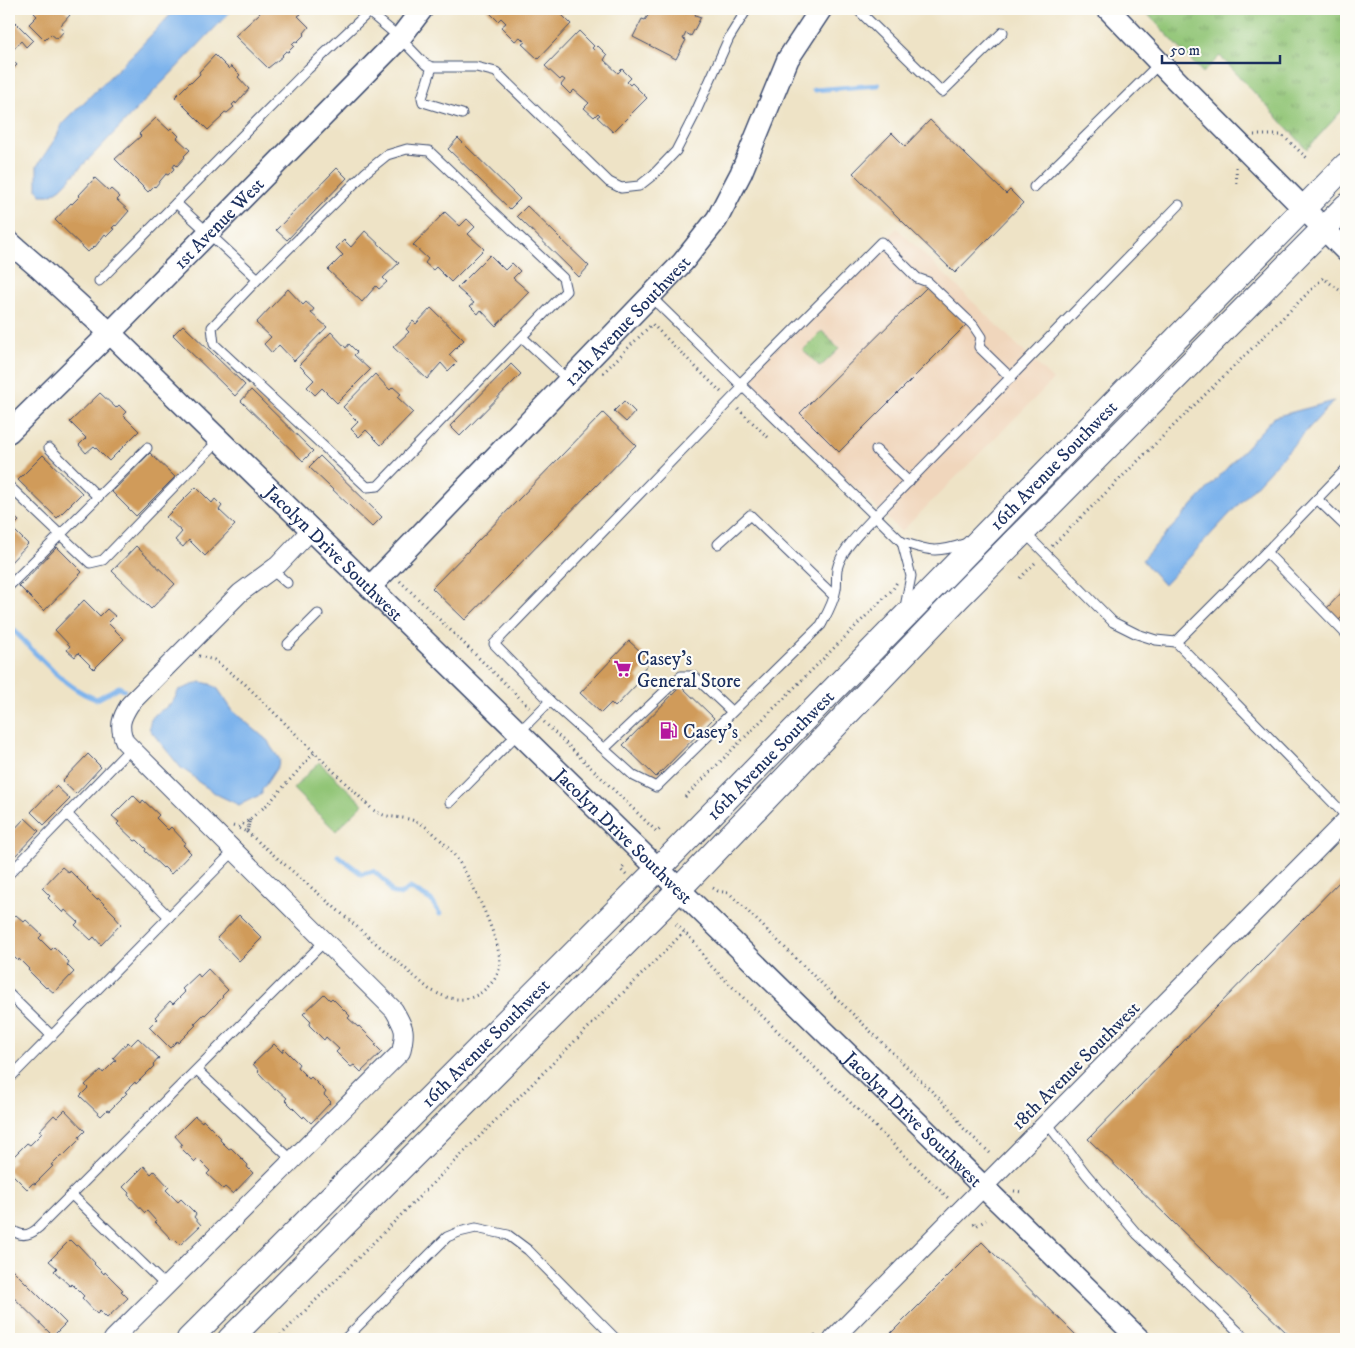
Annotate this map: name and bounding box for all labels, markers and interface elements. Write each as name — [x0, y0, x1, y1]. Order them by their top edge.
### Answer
scale bar — [1162, 32, 1280, 64]
text: 50 m — [1170, 41, 1200, 60]
street label: 1st Avenue West — [169, 173, 269, 274]
street label: 12th Avenue Southwest — [560, 252, 696, 392]
street label: 16th Avenue Southwest — [985, 396, 1123, 536]
street label: Jacolyn Drive Southwest — [258, 480, 407, 626]
place label: Casey's General Store — [637, 648, 741, 693]
supermarket icon: Casey's General Store — [613, 659, 633, 679]
street label: 16th Avenue Southwest — [702, 686, 839, 825]
fuel station icon: Casey's — [659, 721, 679, 741]
place label: Casey's — [683, 721, 738, 744]
street label: Jacolyn Drive Southwest — [548, 763, 697, 909]
street label: 16th Avenue Southwest — [417, 974, 555, 1113]
street label: 18th Avenue Southwest — [1007, 997, 1145, 1135]
street label: Jacolyn Drive Southwest — [837, 1046, 987, 1193]

